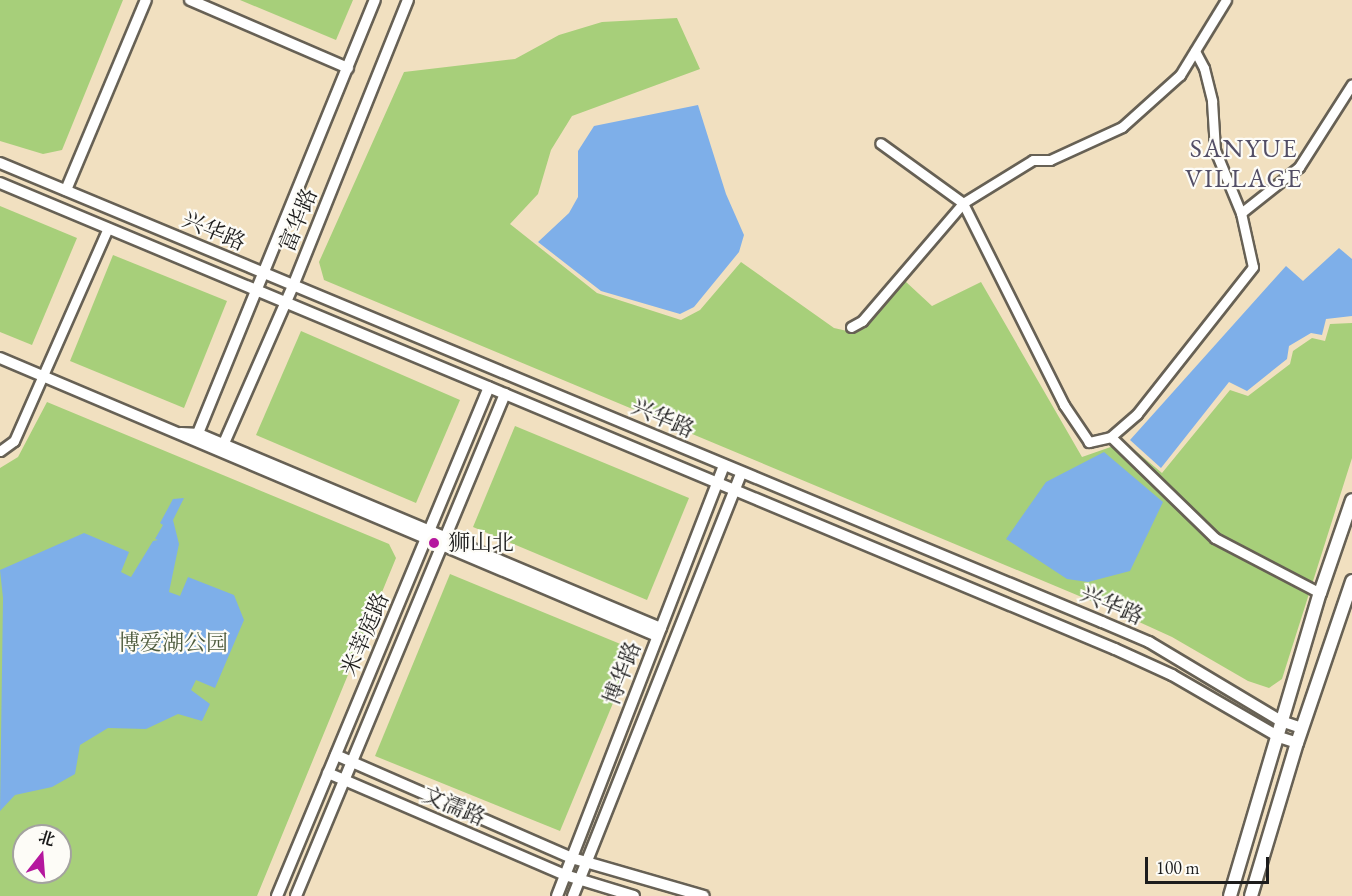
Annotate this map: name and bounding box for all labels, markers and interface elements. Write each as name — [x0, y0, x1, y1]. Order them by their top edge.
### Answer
district label: SANYUE VILLAGE — [1185, 133, 1303, 194]
street label: 富华路 — [273, 184, 323, 256]
street label: 兴华路 — [178, 206, 250, 256]
street label: 兴华路 — [627, 393, 699, 443]
place label: 狮山北 — [448, 530, 514, 556]
marker: 狮山北 — [425, 534, 443, 552]
street label: 兴华路 — [1076, 580, 1148, 630]
street label: 米莘庭路 — [336, 588, 394, 680]
park label: 博爱湖公园 — [118, 630, 228, 656]
street label: 博华路 — [598, 637, 646, 709]
street label: 文濡路 — [418, 781, 490, 831]
north arrow — [12, 824, 72, 884]
text: 北 — [36, 826, 58, 851]
scale bar — [1148, 845, 1272, 883]
text: 100 m — [1156, 856, 1200, 879]

